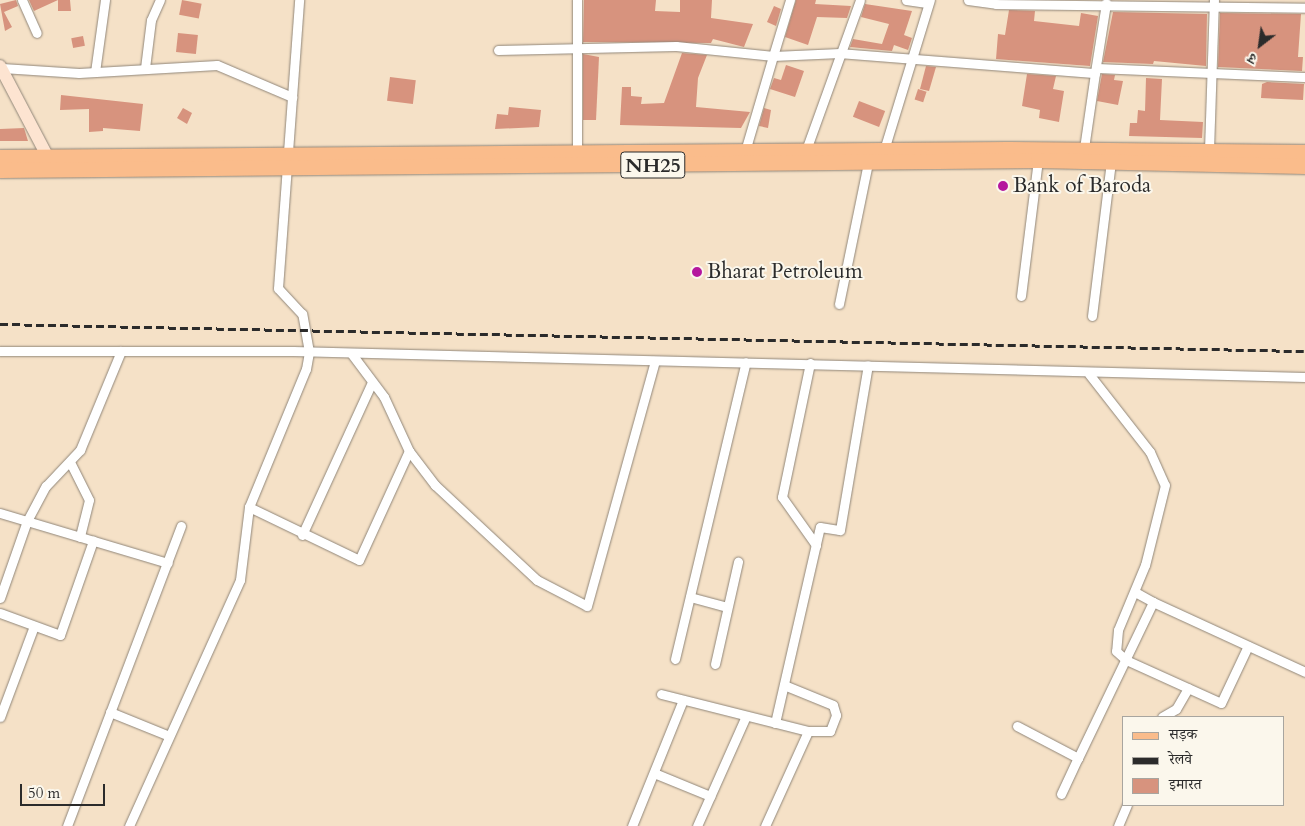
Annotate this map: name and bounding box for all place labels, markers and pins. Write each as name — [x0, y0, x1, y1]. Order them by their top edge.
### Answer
place label: Bank of Baroda — [1013, 173, 1151, 199]
marker: Bank of Baroda — [997, 180, 1009, 192]
place label: Bharat Petroleum — [707, 259, 863, 285]
marker: Bharat Petroleum — [691, 266, 703, 278]

